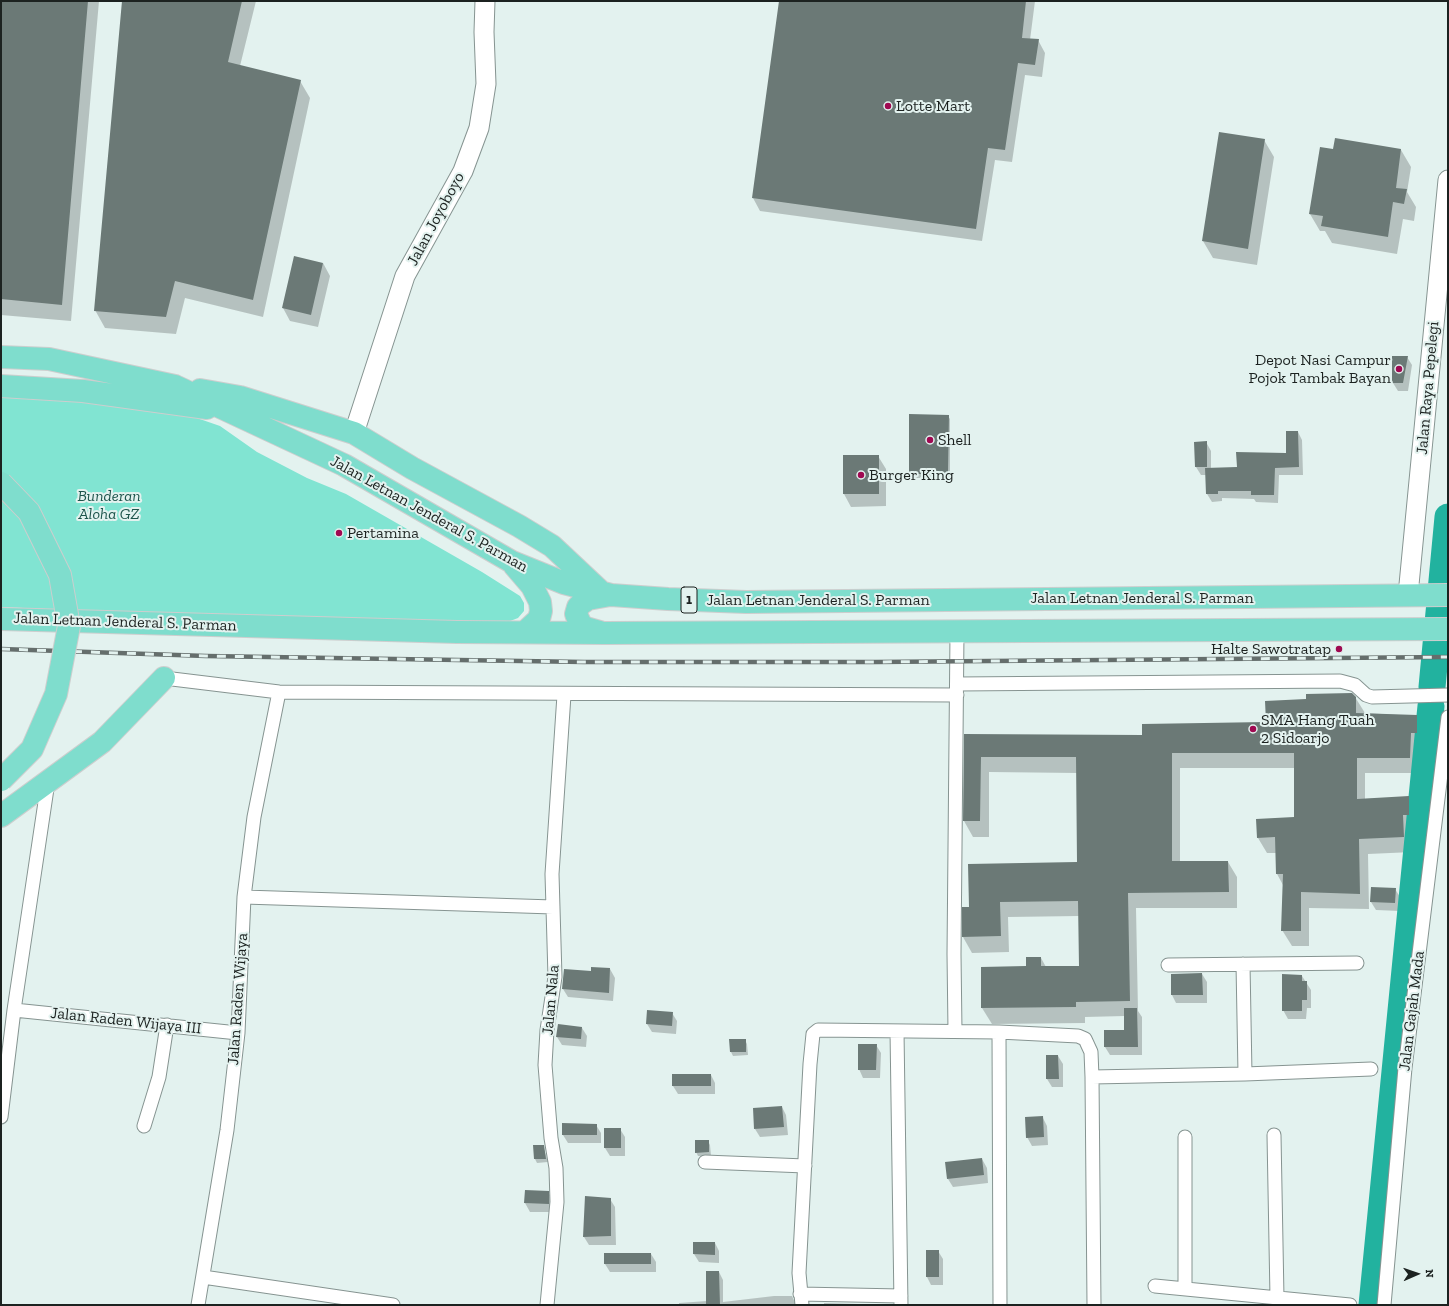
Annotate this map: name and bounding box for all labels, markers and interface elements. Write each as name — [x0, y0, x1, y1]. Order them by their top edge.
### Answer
place label: Lotte Mart — [896, 96, 970, 116]
marker: Lotte Mart — [883, 101, 893, 111]
street label: Jalan Joyoboyo — [403, 169, 469, 269]
street label: Jalan Raya Pepelegi — [1413, 320, 1443, 456]
place label: Depot Nasi Campur Pojok Tambak Bayan — [1248, 350, 1391, 388]
marker: Depot Nasi Campur Pojok Tambak Bayan — [1394, 364, 1404, 374]
place label: Shell — [938, 430, 972, 450]
marker: Shell — [925, 435, 935, 445]
street label: Jalan Letnan Jenderal S. Parman — [327, 452, 531, 576]
place label: Burger King — [869, 465, 954, 485]
marker: Burger King — [856, 470, 866, 480]
park label: Bunderan Aloha GZ — [77, 486, 141, 524]
place label: Pertamina — [347, 523, 419, 543]
marker: Pertamina — [334, 528, 344, 538]
road number: 1 — [681, 587, 697, 613]
street label: Jalan Letnan Jenderal S. Parman — [1030, 588, 1254, 608]
street label: Jalan Letnan Jenderal S. Parman — [706, 590, 930, 610]
street label: Jalan Letnan Jenderal S. Parman — [13, 609, 237, 635]
place label: Halte Sawotratap — [1211, 639, 1331, 659]
marker: Halte Sawotratap — [1334, 644, 1344, 654]
place label: SMA Hang Tuah 2 Sidoarjo — [1261, 710, 1374, 748]
marker: SMA Hang Tuah 2 Sidoarjo — [1248, 724, 1258, 734]
street label: Jalan Raden Wijaya — [224, 932, 252, 1066]
street label: Jalan Gajah Mada — [1395, 950, 1429, 1072]
street label: Jalan Nala — [538, 964, 564, 1036]
street label: Jalan Raden Wijaya III — [50, 1004, 202, 1038]
north arrow — [1397, 1254, 1437, 1294]
text: N — [1423, 1269, 1436, 1278]

